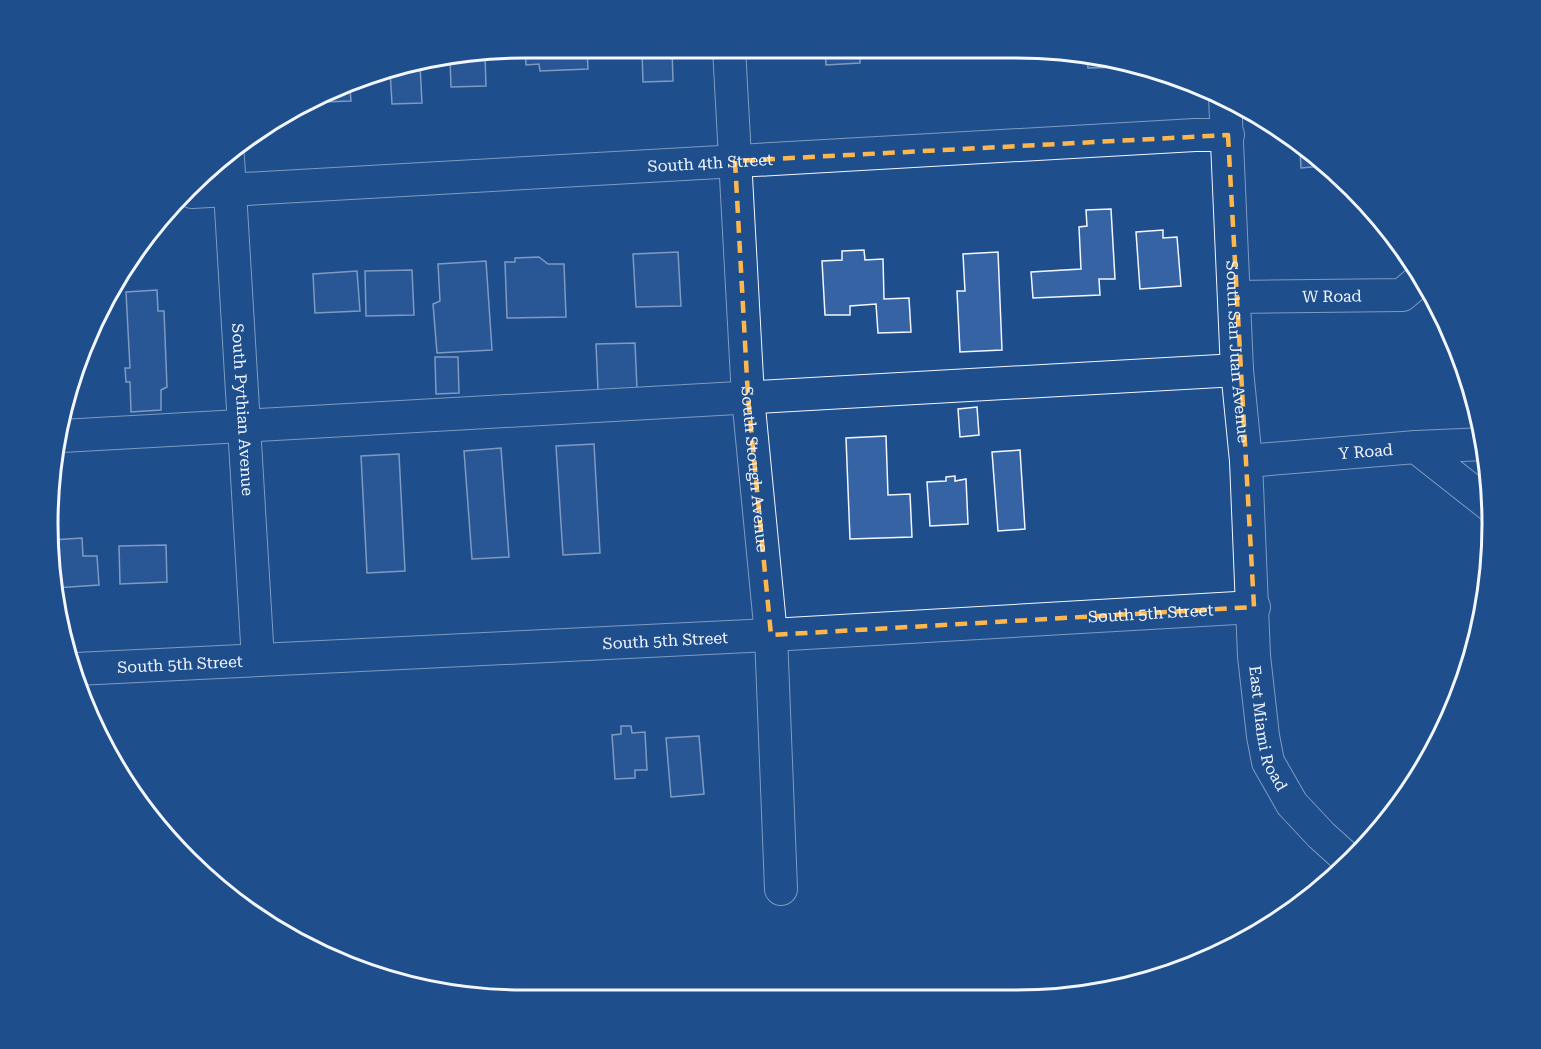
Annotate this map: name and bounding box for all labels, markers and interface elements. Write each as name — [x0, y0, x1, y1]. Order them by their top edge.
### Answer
street label: South 4th Street — [647, 150, 773, 176]
street label: South San Juan Avenue — [1222, 260, 1253, 444]
street label: W Road — [1302, 286, 1362, 306]
street label: South Pythian Avenue — [228, 323, 257, 497]
street label: South Stough Avenue — [737, 386, 772, 553]
street label: Y Road — [1338, 440, 1393, 463]
street label: South 5th Street — [1087, 600, 1214, 627]
street label: South 5th Street — [602, 628, 729, 653]
street label: South 5th Street — [117, 652, 243, 677]
street label: East Miami Road — [1245, 665, 1291, 794]

